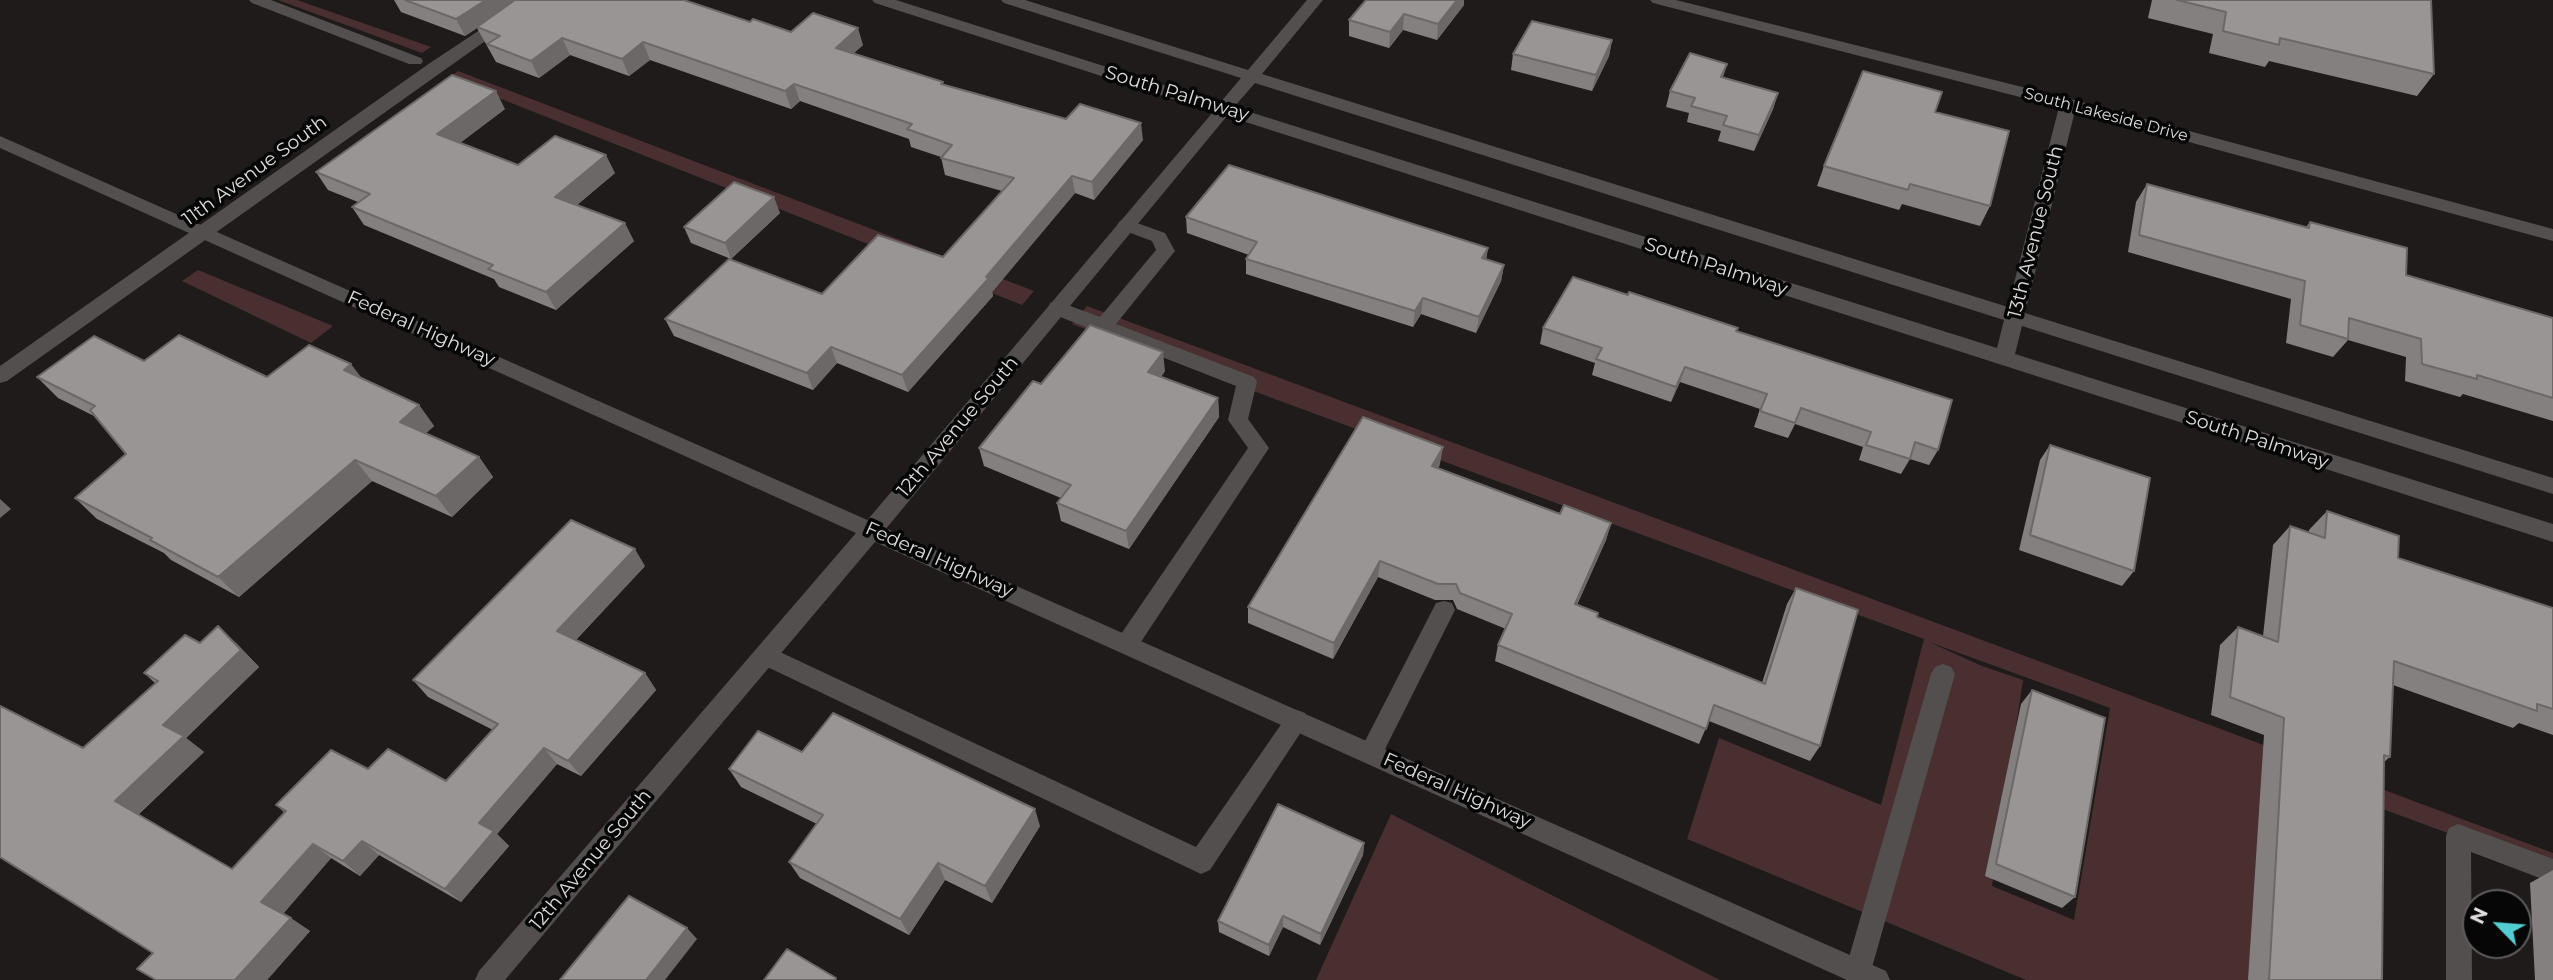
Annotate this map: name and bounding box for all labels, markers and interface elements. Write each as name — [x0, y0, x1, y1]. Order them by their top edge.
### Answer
street label: South Palmway — [1102, 61, 1252, 127]
street label: South Lakeside Drive — [2022, 84, 2190, 146]
street label: 11th Avenue South — [178, 111, 332, 231]
street label: 13th Avenue South — [2004, 144, 2068, 320]
street label: South Palmway — [1642, 233, 1790, 301]
street label: Federal Highway — [344, 286, 498, 372]
street label: 12th Avenue South — [892, 352, 1024, 502]
street label: South Palmway — [2183, 406, 2331, 474]
street label: Federal Highway — [862, 517, 1016, 603]
street label: Federal Highway — [1380, 748, 1534, 834]
street label: 12th Avenue South — [525, 785, 657, 935]
north arrow — [2462, 889, 2532, 959]
text: N — [2466, 904, 2493, 928]

